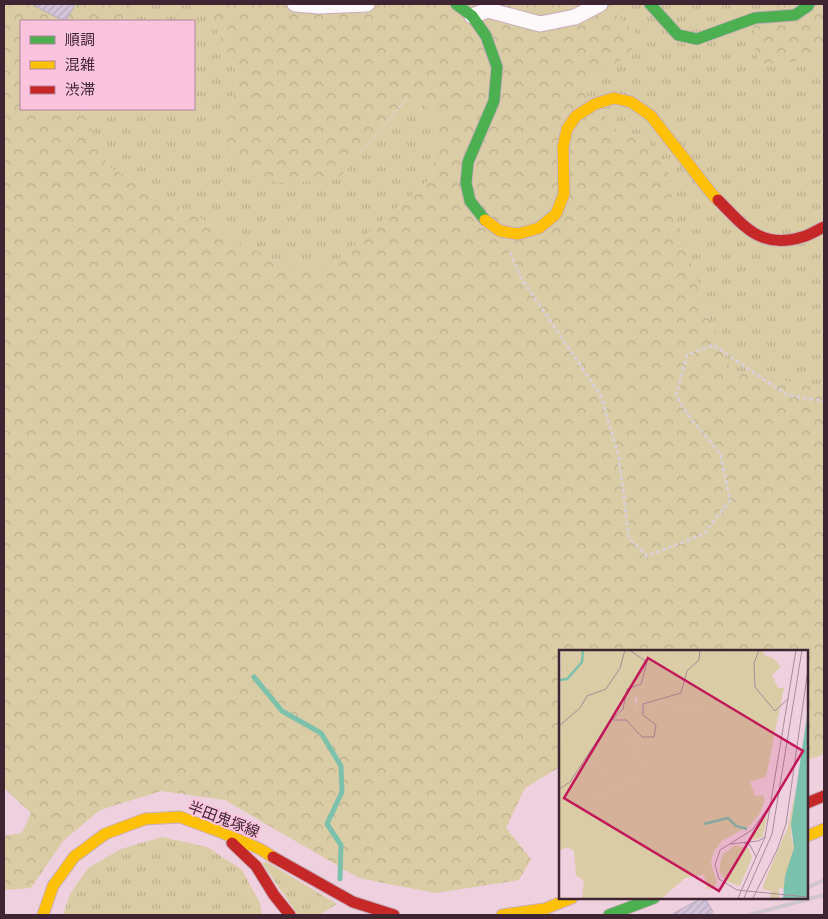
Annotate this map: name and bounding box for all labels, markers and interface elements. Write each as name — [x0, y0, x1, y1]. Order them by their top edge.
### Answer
legend — [20, 20, 195, 110]
text: 順調 — [65, 29, 95, 50]
text: 混雑 — [65, 54, 95, 75]
text: 渋滞 — [65, 79, 95, 100]
inset map — [559, 650, 808, 899]
street label: 半田鬼塚線 — [185, 796, 263, 842]

